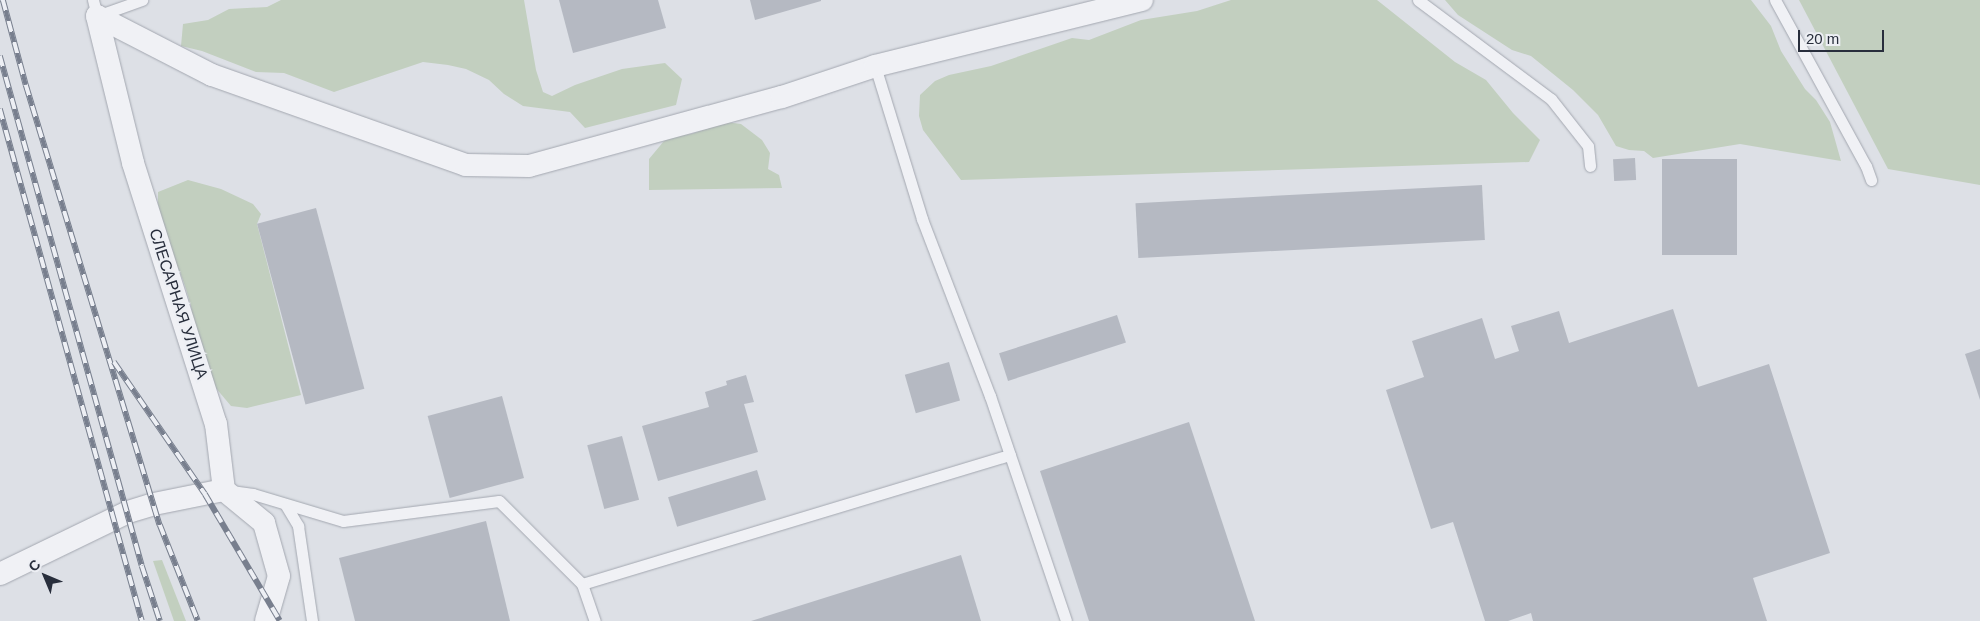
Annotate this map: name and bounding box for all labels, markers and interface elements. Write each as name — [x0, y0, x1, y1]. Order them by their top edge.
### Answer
scale bar — [1800, 20, 1886, 52]
text: 20 m — [1806, 30, 1839, 47]
street label: СЛЕСАРНАЯ УЛИЦА — [145, 226, 211, 382]
north arrow — [20, 551, 70, 601]
text: С — [25, 556, 44, 575]

